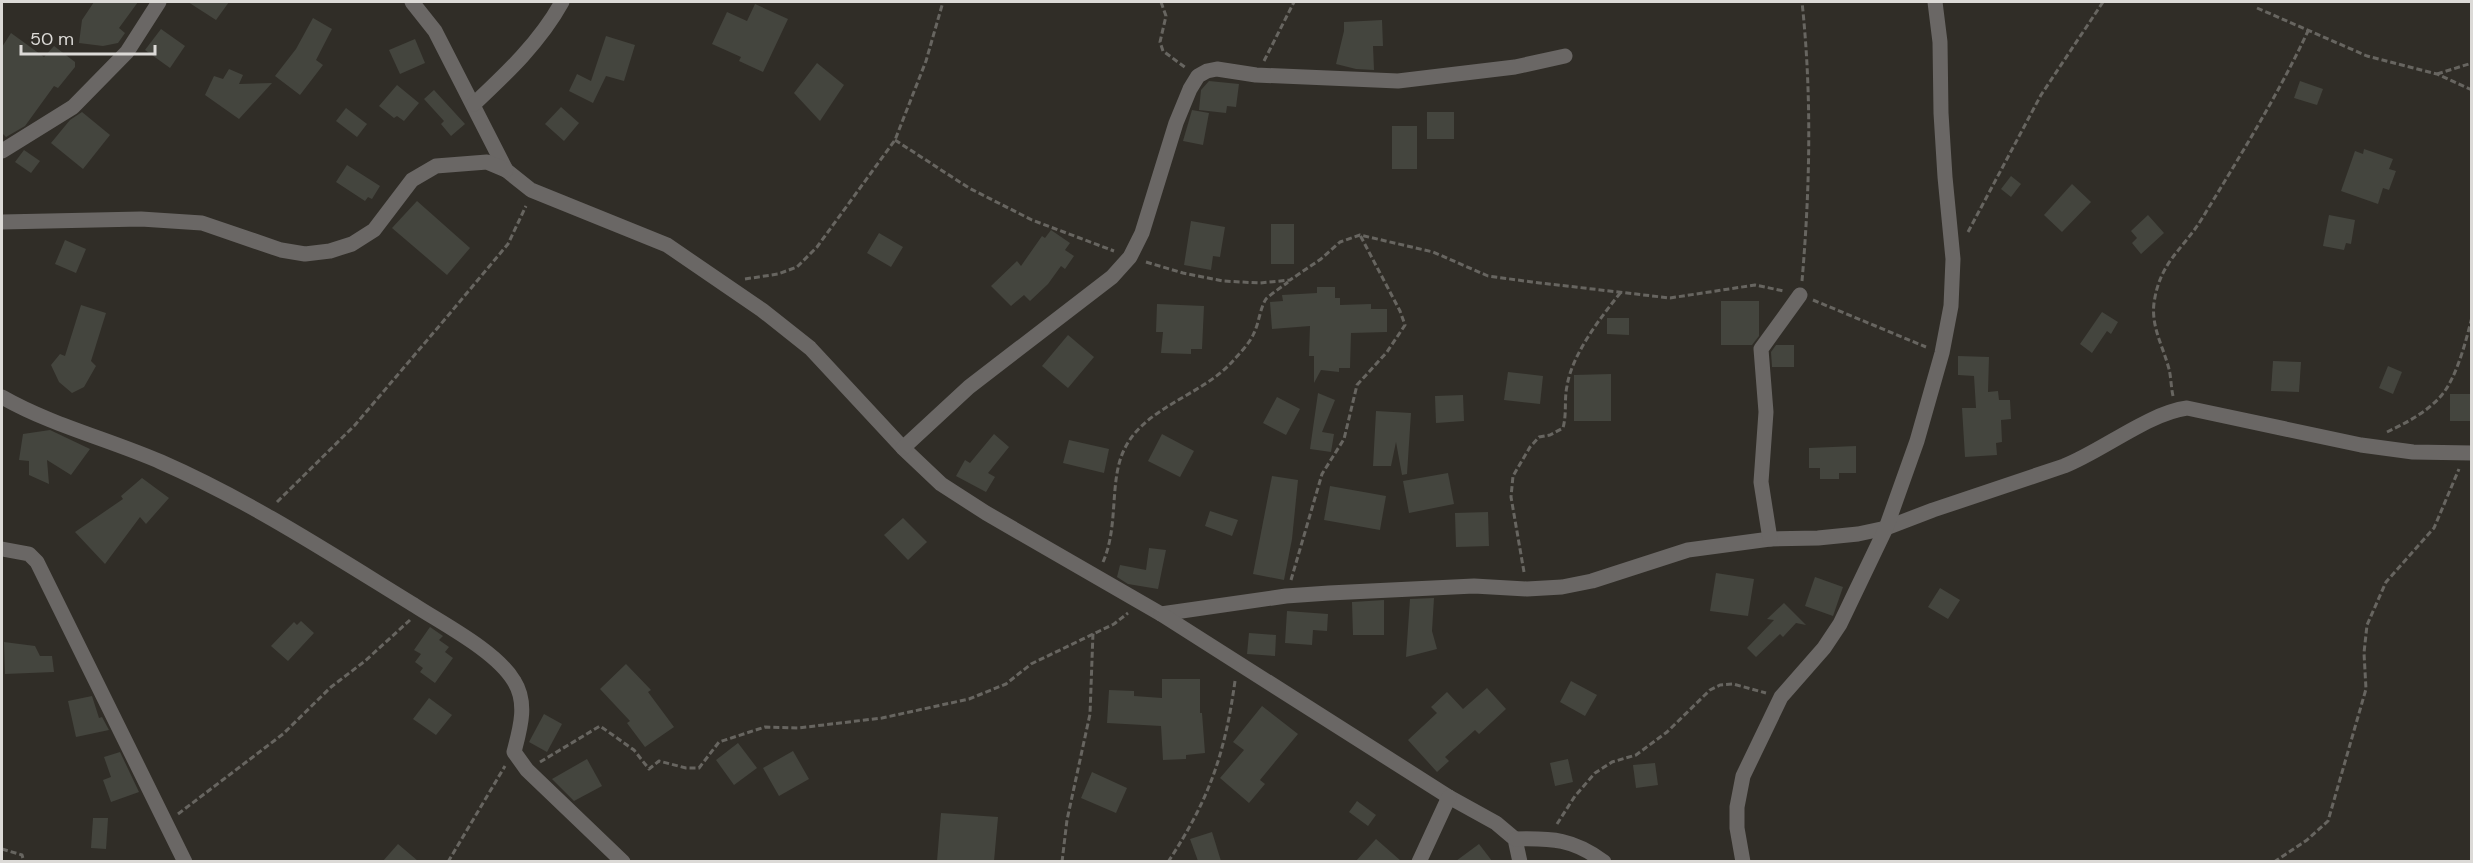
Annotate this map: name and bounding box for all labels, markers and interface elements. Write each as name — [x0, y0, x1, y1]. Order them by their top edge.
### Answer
scale bar — [21, 18, 154, 56]
text: 50 m — [30, 27, 74, 51]

